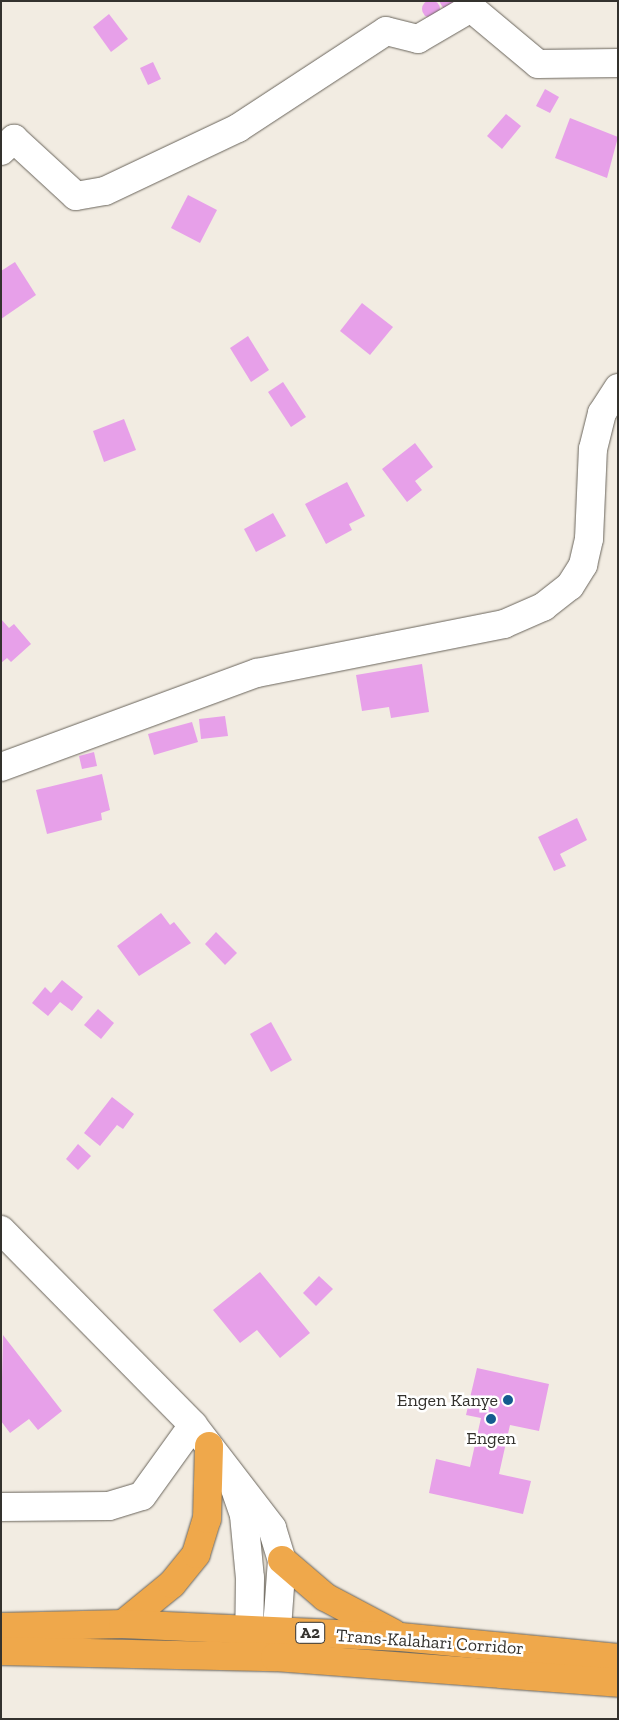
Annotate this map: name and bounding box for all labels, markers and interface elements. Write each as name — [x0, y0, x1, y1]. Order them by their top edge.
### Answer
place label: Engen Kanye — [397, 1389, 498, 1411]
marker: Engen Kanye — [502, 1394, 514, 1406]
marker: Engen — [485, 1413, 497, 1425]
place label: Engen — [466, 1427, 516, 1449]
road number: A2 — [295, 1620, 325, 1646]
street label: Trans-Kalahari Corridor — [335, 1625, 525, 1659]

